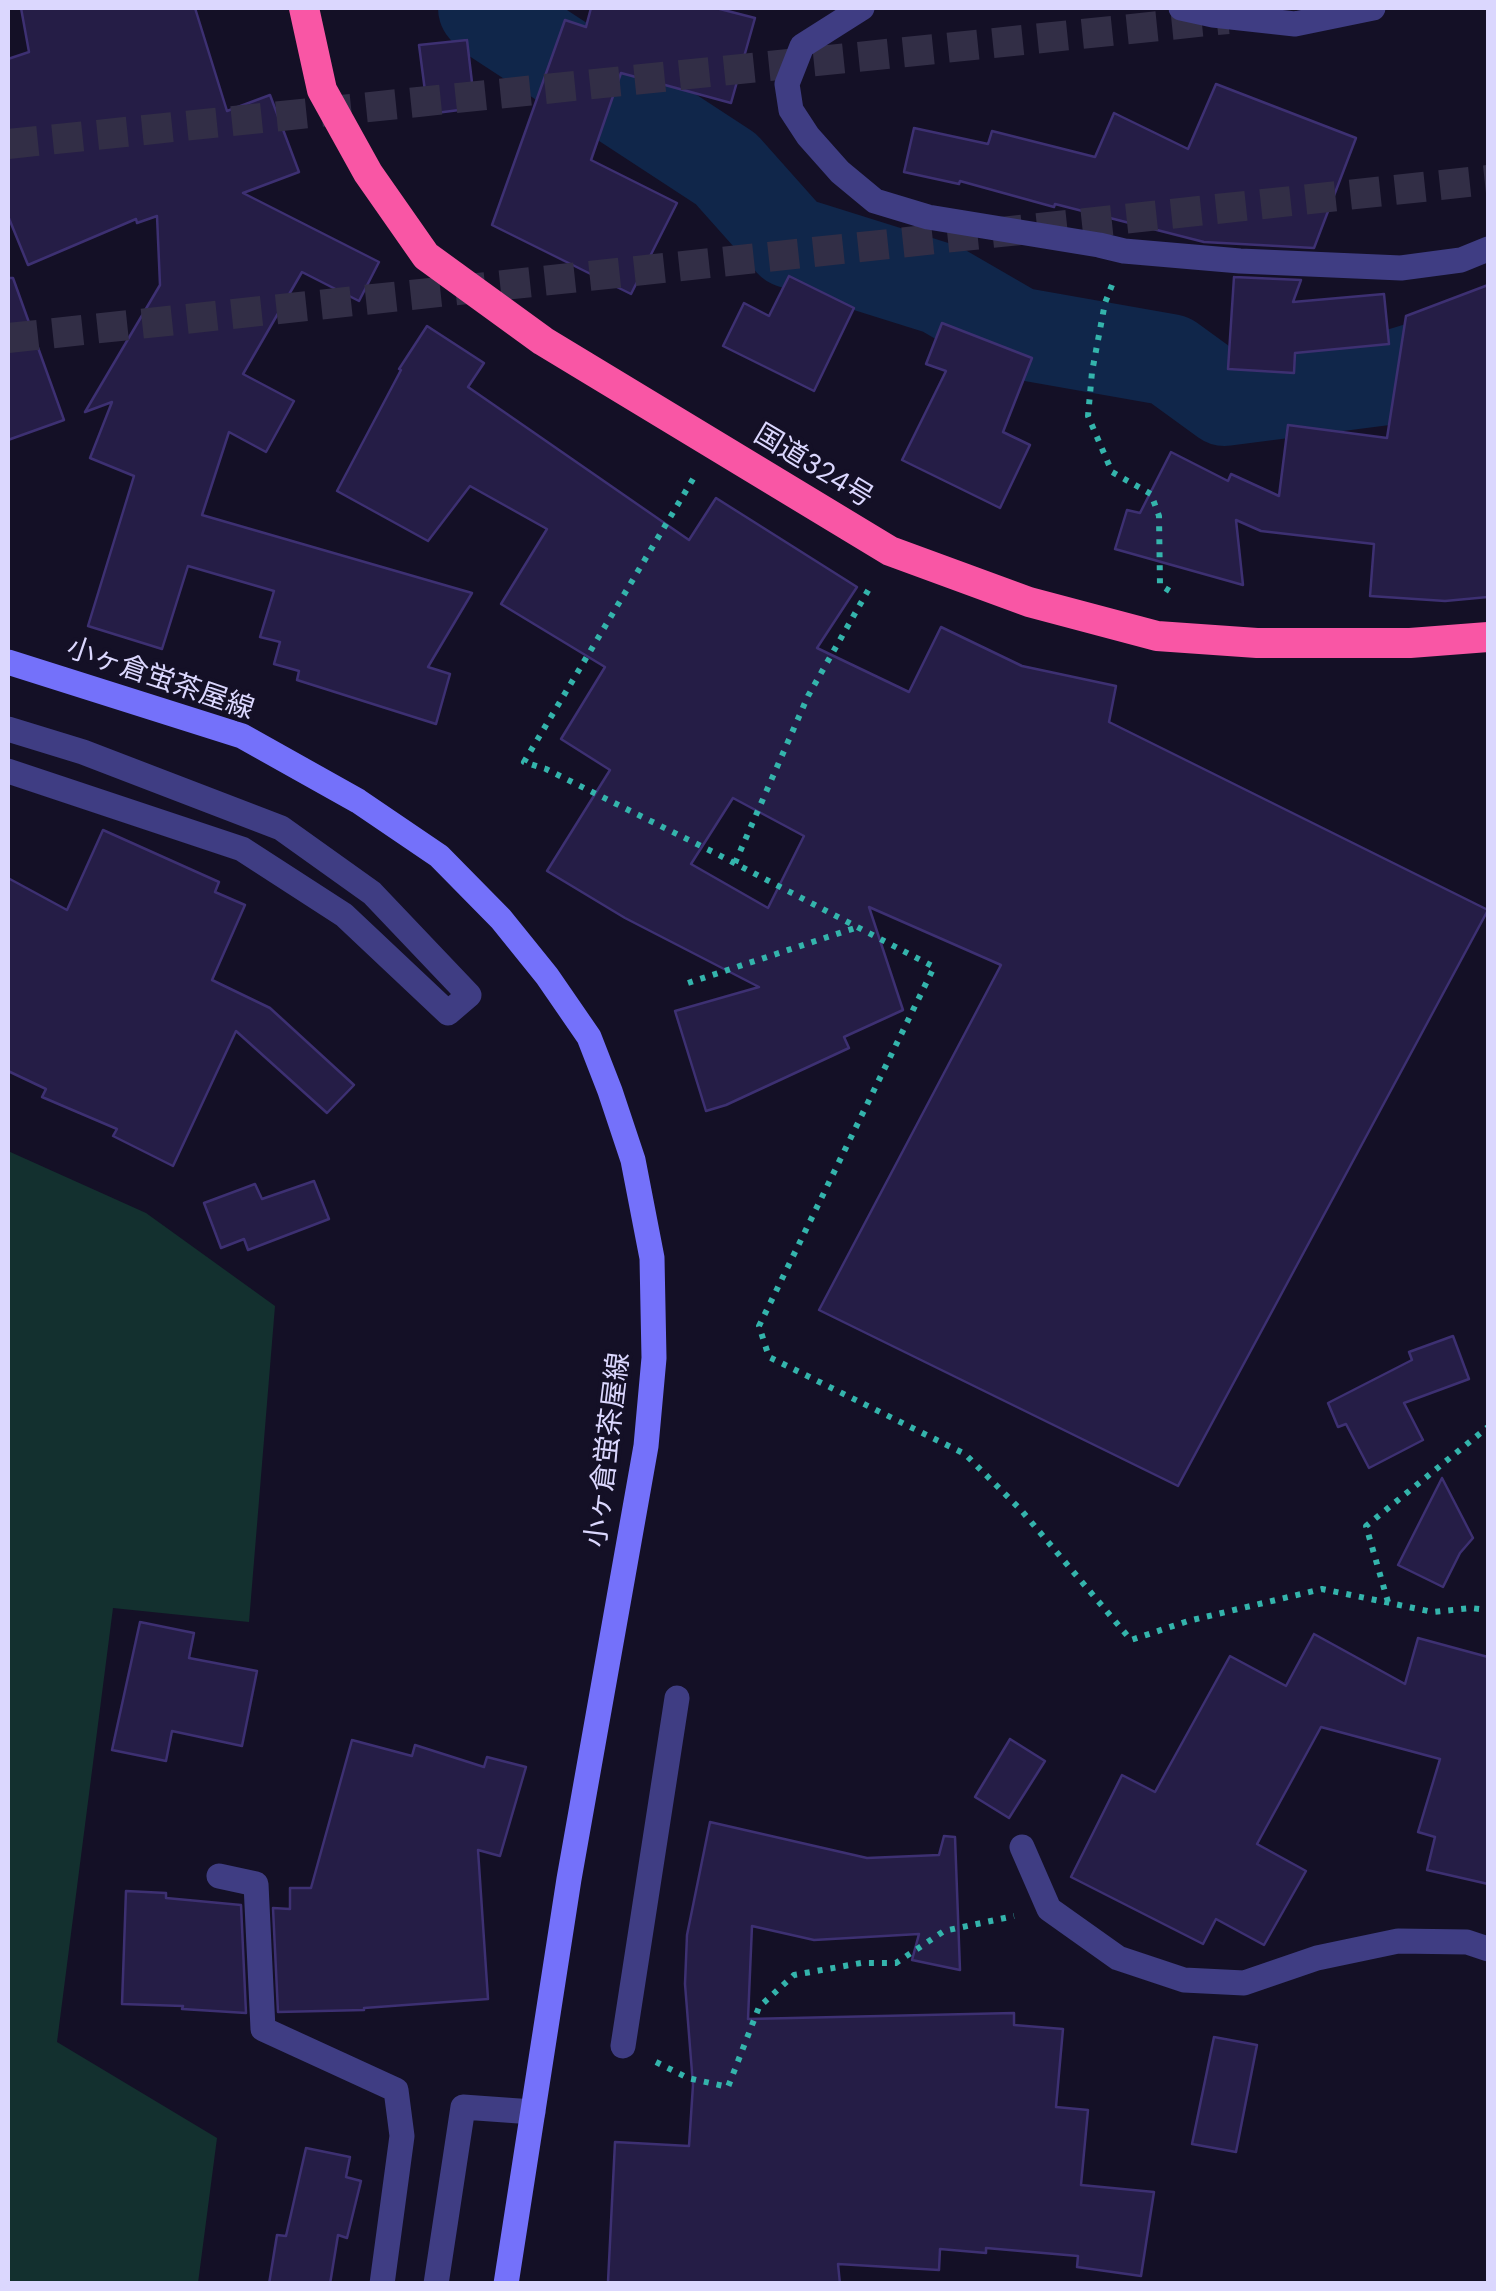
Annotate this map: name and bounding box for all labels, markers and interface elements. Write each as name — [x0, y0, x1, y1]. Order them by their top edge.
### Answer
street label: 国道324号 — [747, 418, 879, 516]
street label: 小ヶ倉蛍茶屋線 — [62, 632, 258, 728]
street label: 小ヶ倉蛍茶屋線 — [580, 1351, 638, 1549]

